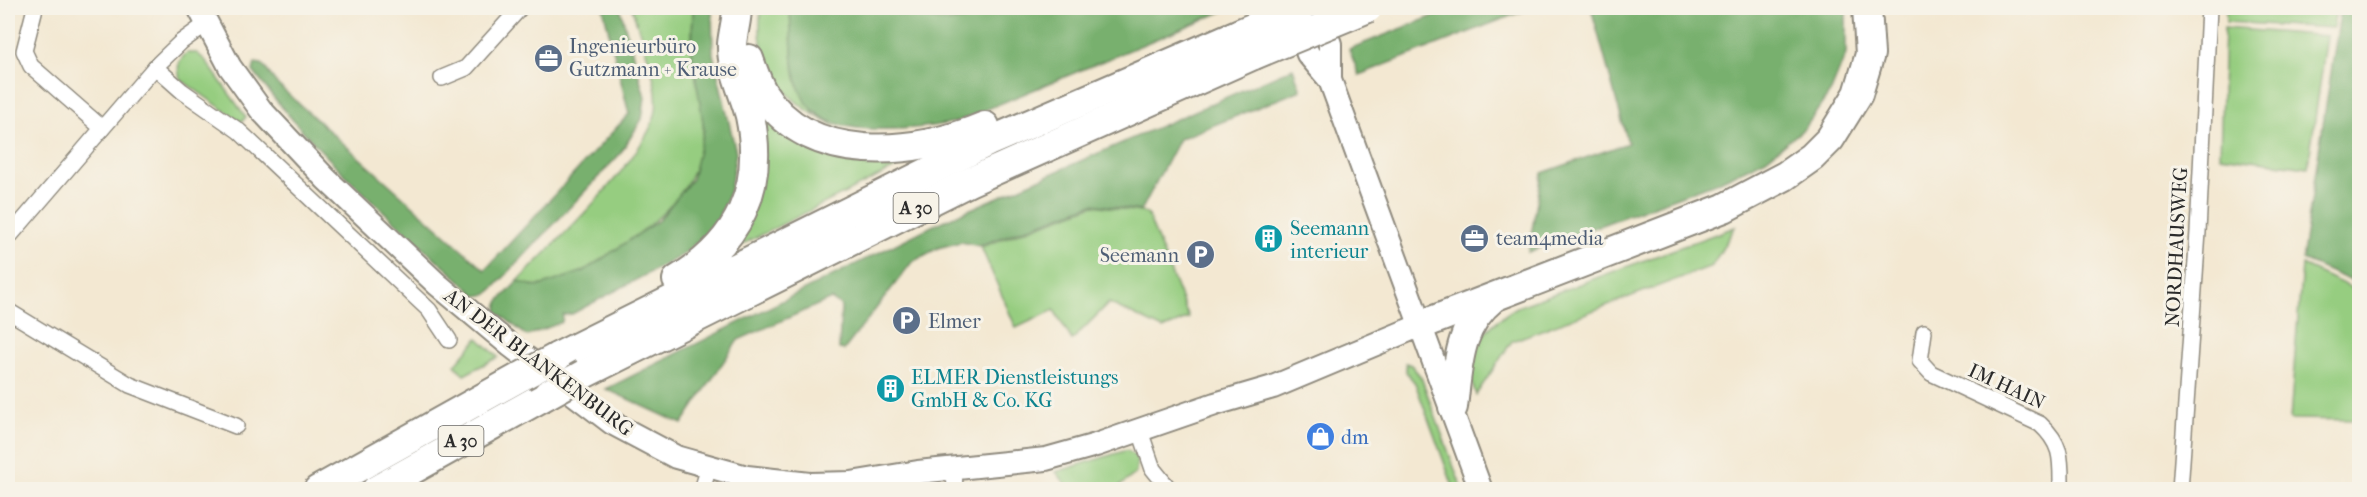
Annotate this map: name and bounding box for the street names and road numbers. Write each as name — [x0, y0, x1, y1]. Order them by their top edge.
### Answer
street label: NORDHAUSWEG — [2161, 166, 2192, 328]
road number: A 30 — [894, 193, 938, 223]
street label: AN DER BLANKENBURG — [439, 283, 638, 441]
street label: IM HAIN — [1965, 359, 2049, 414]
road number: A 30 — [438, 426, 484, 456]

